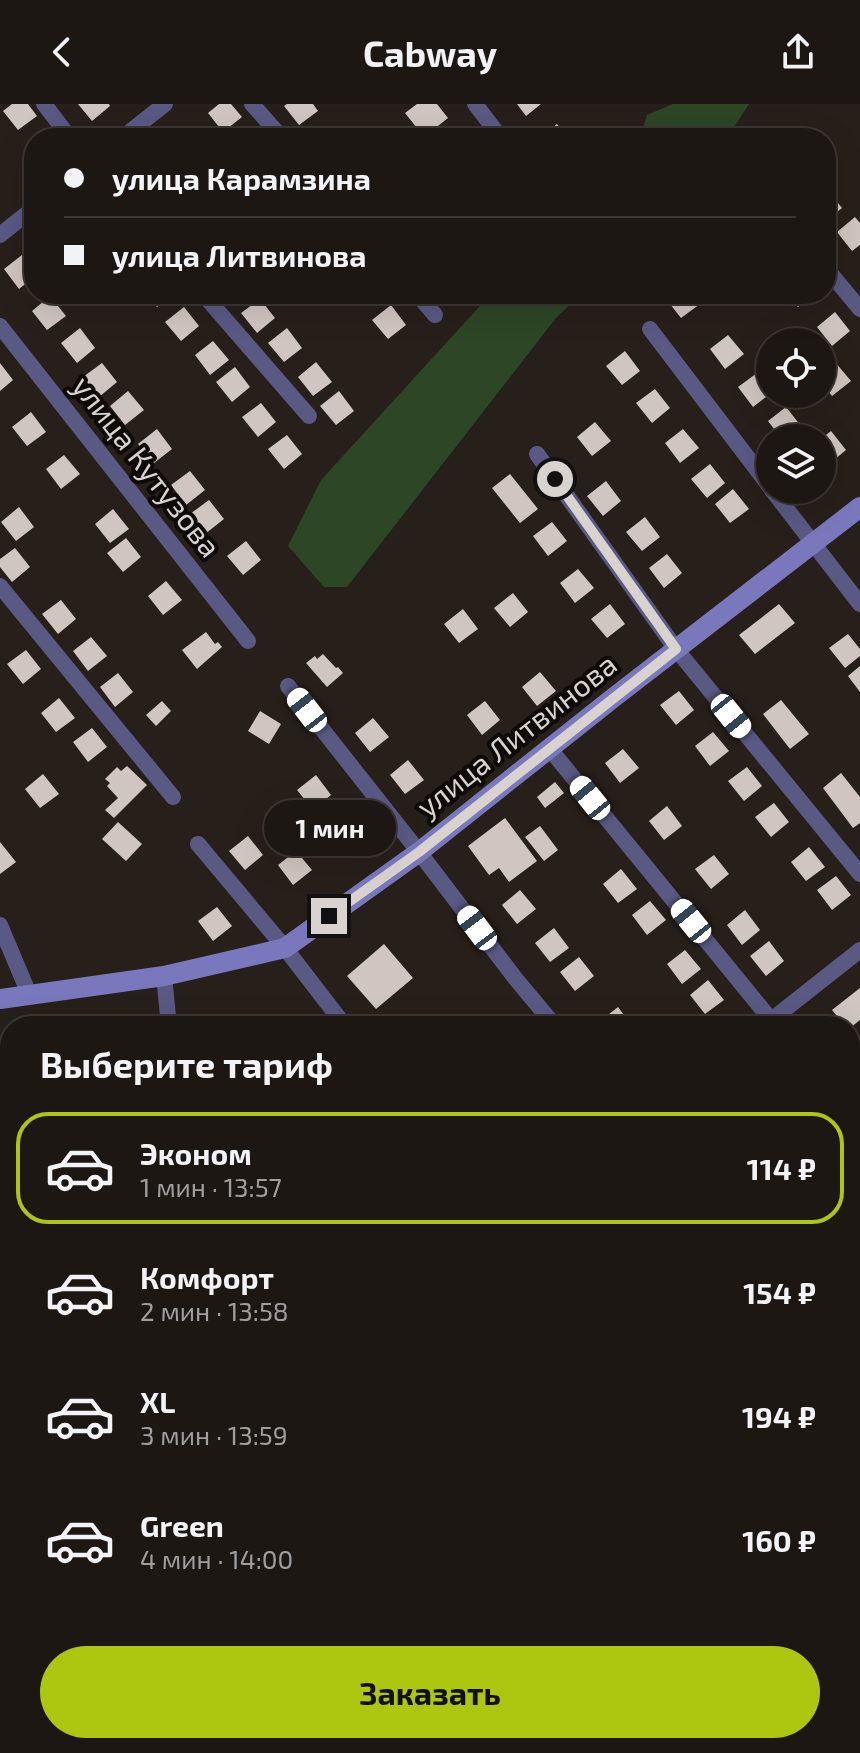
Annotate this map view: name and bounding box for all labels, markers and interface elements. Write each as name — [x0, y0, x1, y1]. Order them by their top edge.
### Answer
icon: back — [40, 30, 84, 74]
icon: share — [776, 30, 820, 74]
text: Cabway — [363, 31, 497, 74]
text: улица Карамзина — [112, 160, 371, 196]
text: улица Литвинова — [112, 237, 366, 273]
map controls — [756, 328, 836, 504]
button: locate — [756, 328, 836, 408]
street label: улица Кутузова — [65, 368, 229, 564]
button: layers — [756, 424, 836, 504]
route start — [537, 461, 573, 497]
street label: улица Литвинова — [408, 645, 624, 825]
car — [283, 684, 331, 736]
car — [707, 690, 755, 742]
car — [566, 772, 614, 824]
callout: 1 мин — [263, 800, 395, 856]
text: 1 мин — [296, 812, 364, 843]
car — [667, 895, 715, 947]
route end — [311, 898, 347, 934]
car — [453, 902, 501, 954]
text: Выберите тариф — [40, 1042, 333, 1085]
icon: car — [44, 1132, 116, 1204]
text: Эконом — [140, 1135, 252, 1171]
text: 114 ₽ — [747, 1150, 816, 1186]
text: 1 мин · 13:57 — [140, 1171, 282, 1202]
icon: car — [44, 1256, 116, 1328]
text: Комфорт — [140, 1259, 274, 1295]
text: 154 ₽ — [743, 1274, 816, 1310]
text: 2 мин · 13:58 — [140, 1295, 289, 1326]
icon: car — [44, 1380, 116, 1452]
text: XL — [140, 1383, 175, 1419]
text: 194 ₽ — [742, 1398, 816, 1434]
text: 3 мин · 13:59 — [140, 1419, 288, 1450]
icon: car — [44, 1504, 116, 1576]
text: Green — [140, 1507, 224, 1543]
text: 160 ₽ — [742, 1522, 816, 1558]
text: 4 мин · 14:00 — [140, 1543, 293, 1574]
button: Заказать — [40, 1646, 820, 1738]

